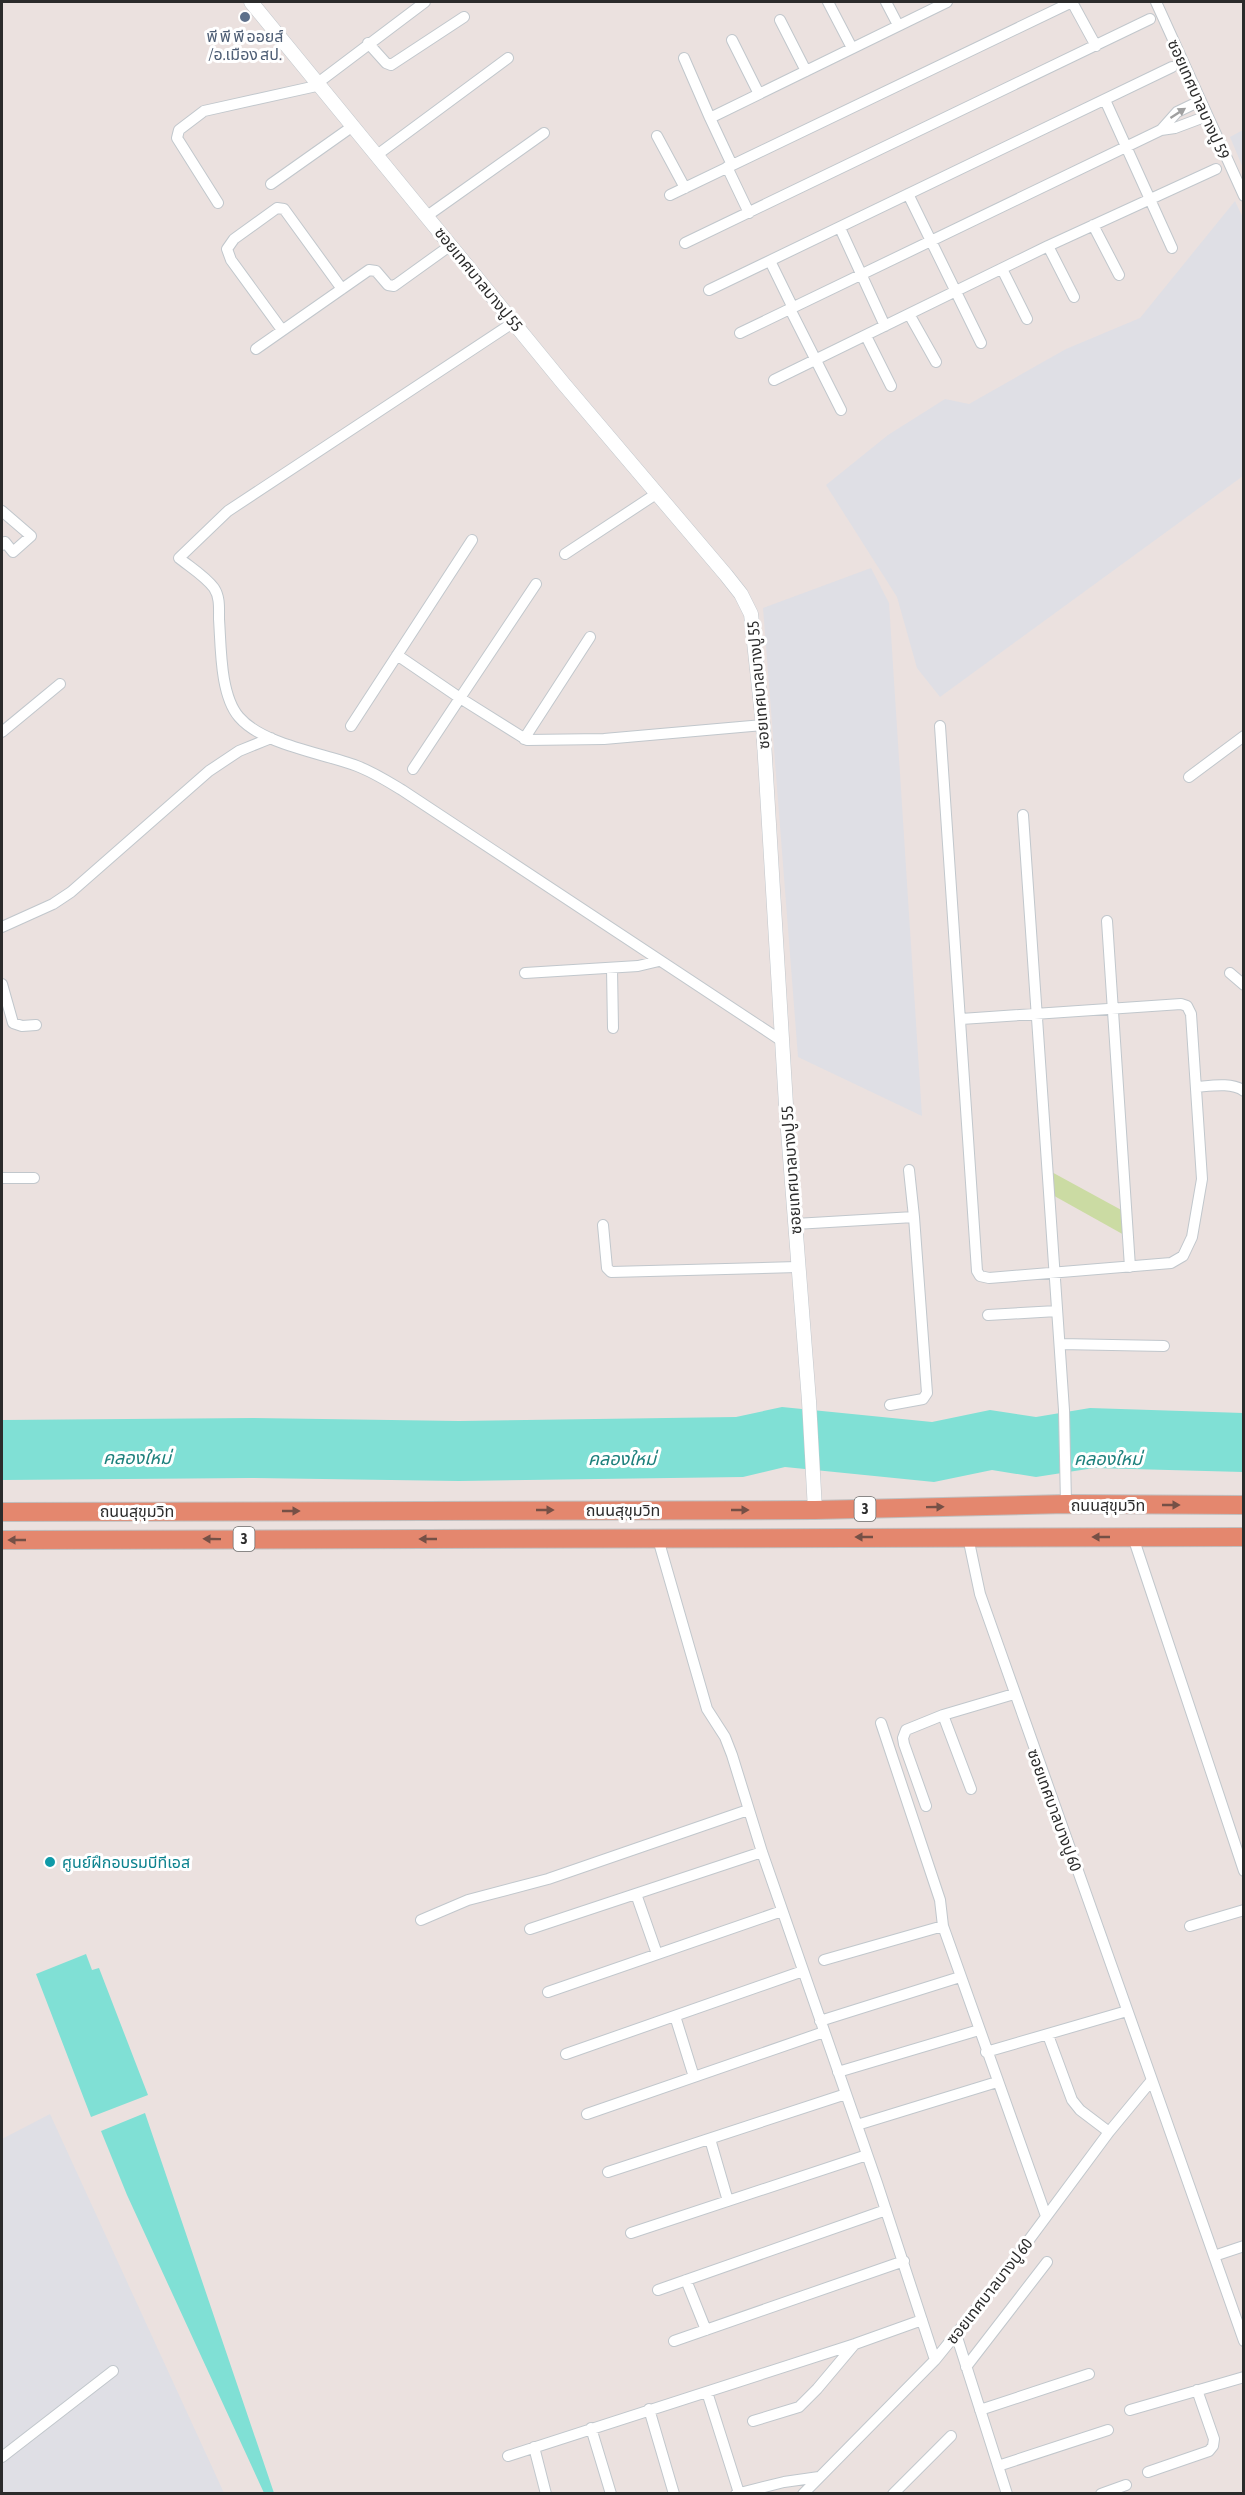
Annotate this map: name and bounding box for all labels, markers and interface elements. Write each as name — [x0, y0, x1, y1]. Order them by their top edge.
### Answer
marker: พี พี พี ออยส์ /อ.เมือง สป. — [238, 10, 252, 24]
place label: พี พี พี ออยส์ /อ.เมือง สป. — [207, 27, 284, 63]
street label: ซอยเทศบาลบางปู 59 — [1164, 36, 1233, 162]
one-way arrow — [1170, 107, 1187, 118]
street label: ซอยเทศบาลบางปู 55 — [431, 223, 527, 335]
street label: ซอยเทศบาลบางปู 55 — [743, 620, 774, 750]
street label: ซอยเทศบาลบางปู 55 — [778, 1105, 805, 1235]
water label: คลองใหม่ — [103, 1447, 174, 1468]
water label: คลองใหม่ — [588, 1448, 659, 1469]
water label: คลองใหม่ — [1074, 1448, 1145, 1469]
street label: ถนนสุขุมวิท — [1071, 1496, 1145, 1515]
road number: 3 — [854, 1497, 876, 1521]
one-way arrow — [1162, 1500, 1181, 1510]
street label: ถนนสุขุมวิท — [586, 1501, 660, 1520]
street label: ถนนสุขุมวิท — [100, 1502, 174, 1521]
one-way arrow — [925, 1503, 944, 1512]
one-way arrow — [535, 1505, 554, 1515]
one-way arrow — [730, 1505, 749, 1515]
one-way arrow — [281, 1506, 300, 1516]
road number: 3 — [234, 1527, 254, 1551]
one-way arrow — [1092, 1532, 1111, 1542]
one-way arrow — [855, 1533, 874, 1542]
one-way arrow — [202, 1534, 221, 1543]
one-way arrow — [418, 1534, 437, 1544]
one-way arrow — [7, 1535, 26, 1545]
street label: ซอยเทศบาลบางปู 60 — [1024, 1746, 1086, 1874]
place label: ศูนย์ฝึกอบรมบีทีเอส — [62, 1853, 190, 1872]
marker: ศูนย์ฝึกอบรมบีทีเอส — [43, 1855, 57, 1869]
street label: ซอยเทศบาลบางปู 60 — [942, 2235, 1037, 2348]

